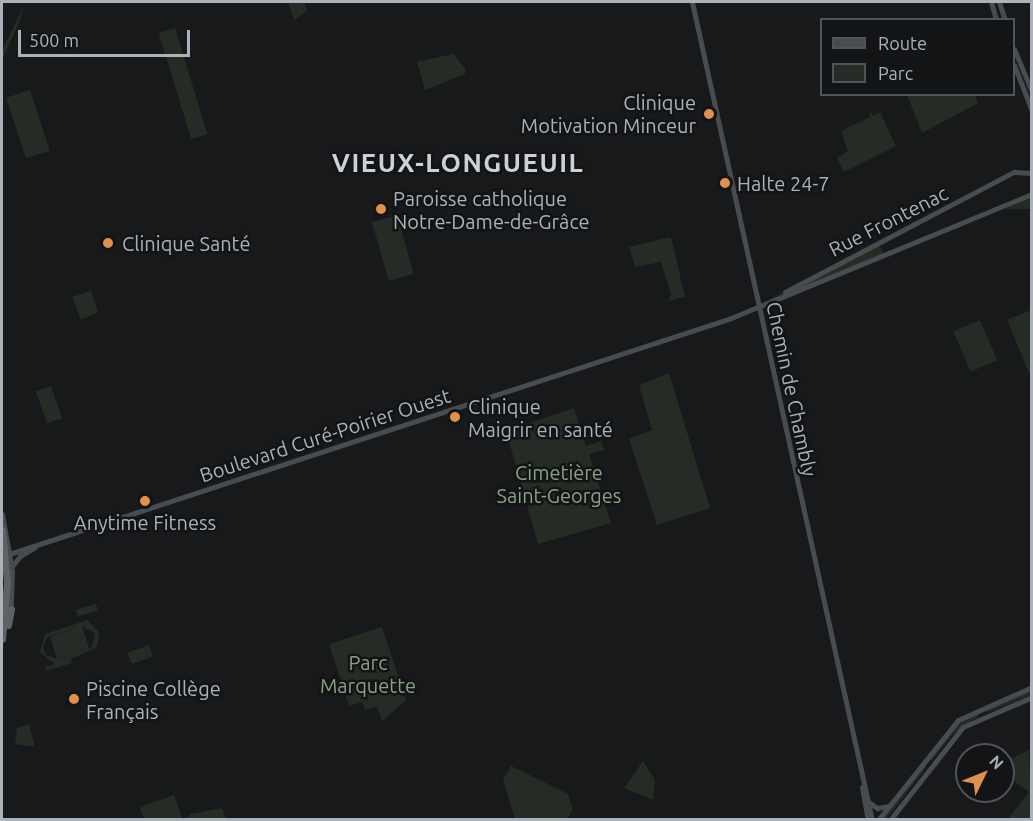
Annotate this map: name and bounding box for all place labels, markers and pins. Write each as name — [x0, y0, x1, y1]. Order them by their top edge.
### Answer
place label: Clinique Motivation Minceur — [521, 90, 696, 137]
marker: Clinique Motivation Minceur — [700, 105, 718, 123]
place label: Halte 24-7 — [737, 171, 830, 195]
marker: Halte 24-7 — [718, 176, 732, 190]
place label: Paroisse catholique Notre-Dame-de-Grâce — [393, 186, 590, 233]
marker: Paroisse catholique Notre-Dame-de-Grâce — [374, 202, 388, 216]
place label: Clinique Santé — [122, 231, 250, 255]
marker: Clinique Santé — [99, 234, 117, 252]
place label: Clinique Maigrir en santé — [468, 394, 613, 441]
marker: Clinique Maigrir en santé — [446, 408, 464, 426]
marker: Anytime Fitness — [138, 494, 152, 508]
place label: Anytime Fitness — [74, 510, 216, 534]
place label: Piscine Collège Français — [86, 676, 221, 723]
marker: Piscine Collège Français — [67, 692, 81, 706]

